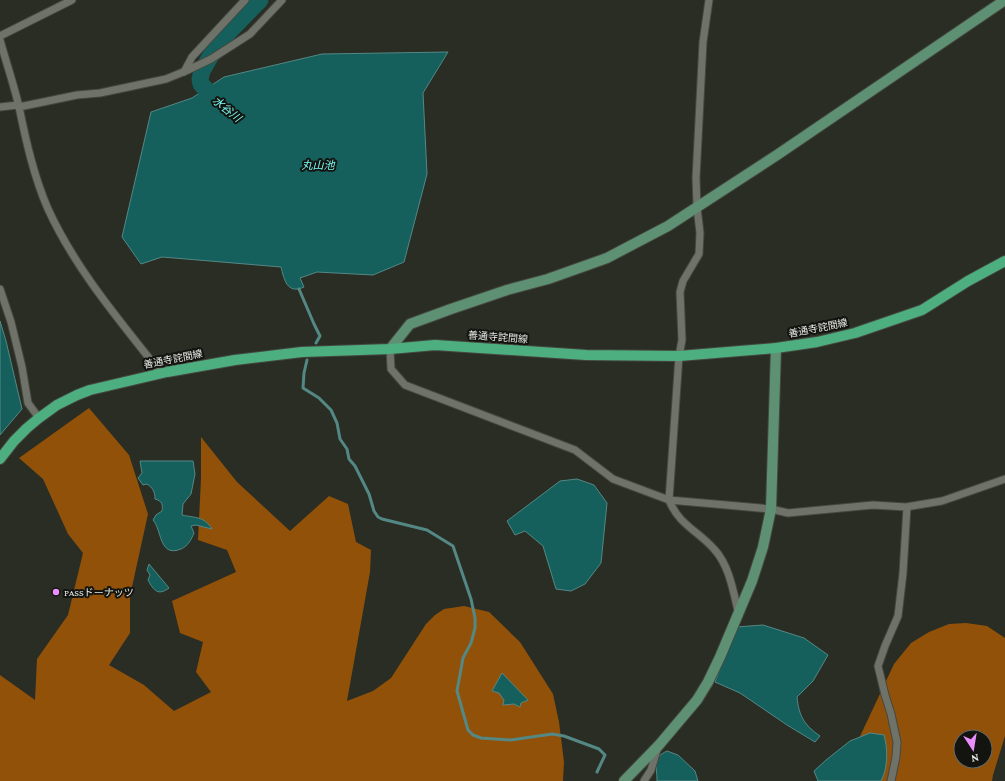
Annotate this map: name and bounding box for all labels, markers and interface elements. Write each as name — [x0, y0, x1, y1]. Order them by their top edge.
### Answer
water label: 水谷川 — [210, 94, 244, 125]
water label: 丸山池 — [302, 159, 335, 171]
street label: 善通寺詫間線 — [788, 317, 848, 339]
street label: 善通寺詫間線 — [468, 329, 528, 345]
street label: 善通寺詫間線 — [143, 348, 203, 370]
marker: PASSドーナッツ — [51, 587, 61, 597]
place label: PASSドーナッツ — [64, 587, 134, 598]
north arrow — [953, 729, 993, 769]
text: N — [970, 752, 980, 766]

